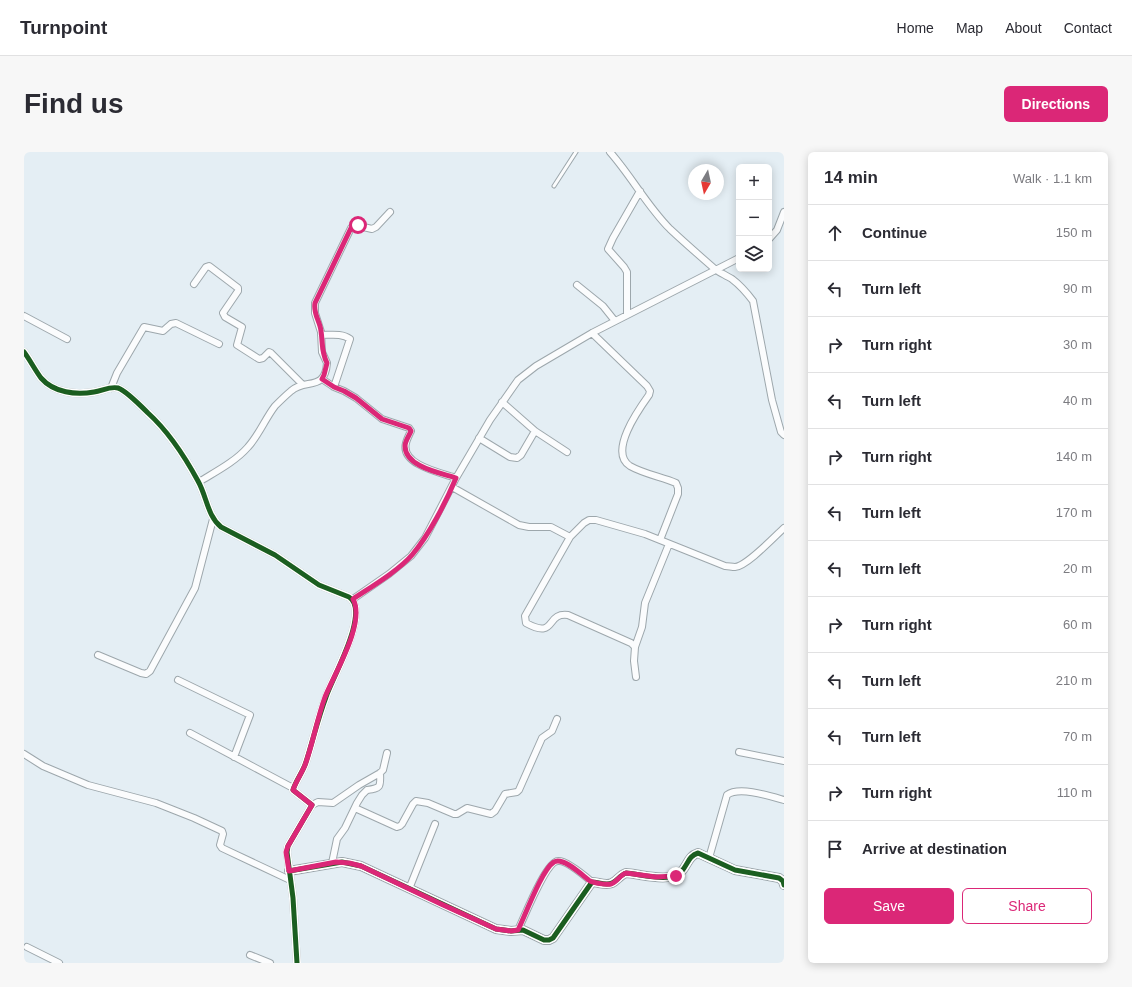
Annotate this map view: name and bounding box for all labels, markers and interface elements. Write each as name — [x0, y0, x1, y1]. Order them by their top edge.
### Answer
text: Turnpoint — [20, 17, 107, 38]
text: Home — [897, 20, 934, 36]
text: Map — [956, 20, 983, 36]
text: About — [1005, 20, 1042, 36]
text: Contact — [1064, 20, 1112, 36]
button: Directions — [1004, 86, 1108, 122]
text: Find us — [24, 88, 124, 119]
north arrow — [688, 164, 724, 200]
map controls — [736, 164, 772, 272]
button: + — [736, 164, 772, 200]
text: 14 min — [824, 168, 878, 187]
text: Walk · 1.1 km — [1013, 171, 1092, 186]
button: − — [736, 200, 772, 236]
route start — [349, 216, 367, 234]
icon: ahead — [824, 222, 846, 244]
text: Continue — [862, 224, 927, 241]
text: 150 m — [1056, 225, 1092, 240]
button: layers — [736, 236, 772, 272]
icon: left — [824, 278, 846, 300]
text: Turn left — [862, 280, 921, 297]
text: 90 m — [1063, 281, 1092, 296]
icon: right — [824, 334, 846, 356]
text: Turn right — [862, 336, 932, 353]
text: 30 m — [1063, 337, 1092, 352]
icon: left — [824, 390, 846, 412]
text: Turn left — [862, 392, 921, 409]
text: 40 m — [1063, 393, 1092, 408]
icon: right — [824, 446, 846, 468]
text: Turn right — [862, 448, 932, 465]
text: 140 m — [1056, 449, 1092, 464]
icon: left — [824, 502, 846, 524]
text: Turn left — [862, 504, 921, 521]
text: 170 m — [1056, 505, 1092, 520]
icon: left — [824, 558, 846, 580]
text: Turn left — [862, 560, 921, 577]
text: 20 m — [1063, 561, 1092, 576]
icon: right — [824, 614, 846, 636]
text: Turn right — [862, 616, 932, 633]
text: 60 m — [1063, 617, 1092, 632]
icon: left — [824, 670, 846, 692]
text: Turn left — [862, 672, 921, 689]
text: 210 m — [1056, 673, 1092, 688]
icon: left — [824, 726, 846, 748]
text: Turn left — [862, 728, 921, 745]
text: 70 m — [1063, 729, 1092, 744]
icon: right — [824, 782, 846, 804]
text: Turn right — [862, 784, 932, 801]
text: 110 m — [1057, 785, 1092, 800]
icon: arrive — [824, 838, 846, 860]
text: Arrive at destination — [862, 840, 1007, 857]
route end — [667, 867, 685, 885]
button: Save — [824, 888, 954, 924]
button: Share — [962, 888, 1092, 924]

